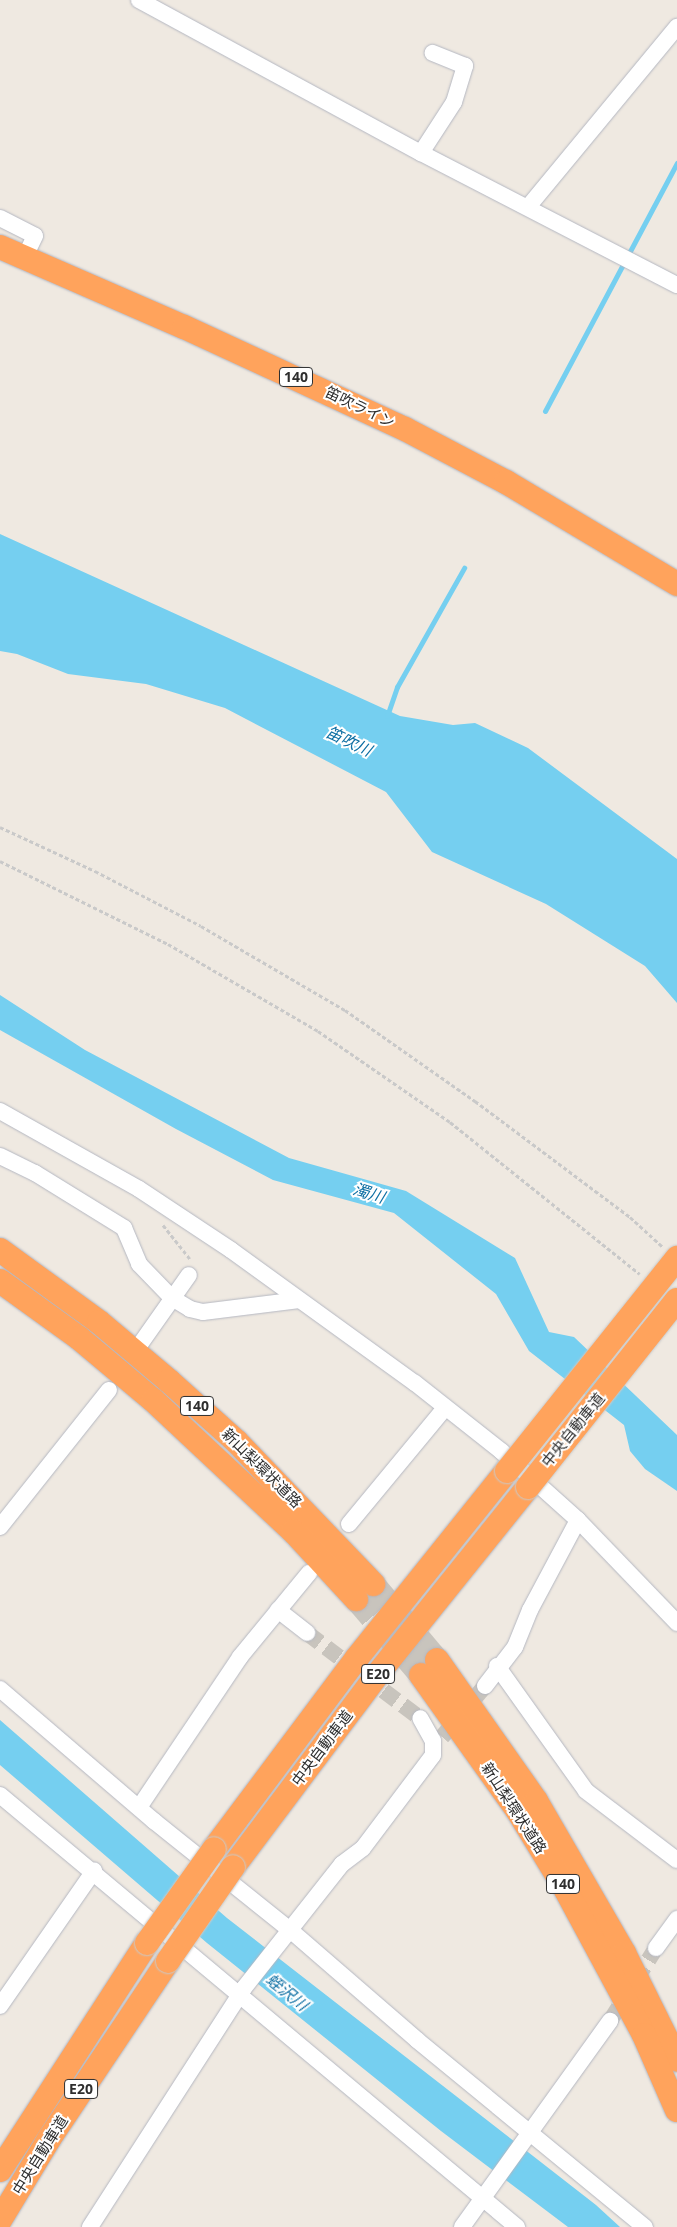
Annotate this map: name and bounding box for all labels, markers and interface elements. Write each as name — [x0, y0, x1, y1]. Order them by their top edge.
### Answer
road number: 140 — [278, 366, 314, 388]
street label: 笛吹ライン — [322, 382, 398, 432]
water label: 笛吹川 — [323, 722, 375, 760]
water label: 濁川 — [351, 1179, 387, 1207]
street label: 中央自動車道 — [538, 1389, 608, 1471]
road number: 140 — [180, 1394, 214, 1418]
street label: 新山梨環状道路 — [219, 1425, 305, 1511]
road number: E20 — [360, 1662, 396, 1686]
street label: 中央自動車道 — [288, 1707, 356, 1789]
street label: 新山梨環状道路 — [478, 1759, 550, 1857]
road number: 140 — [546, 1872, 580, 1896]
water label: 蛭沢川 — [262, 1969, 312, 2015]
road number: E20 — [64, 2078, 98, 2100]
street label: 中央自動車道 — [9, 2112, 71, 2198]

